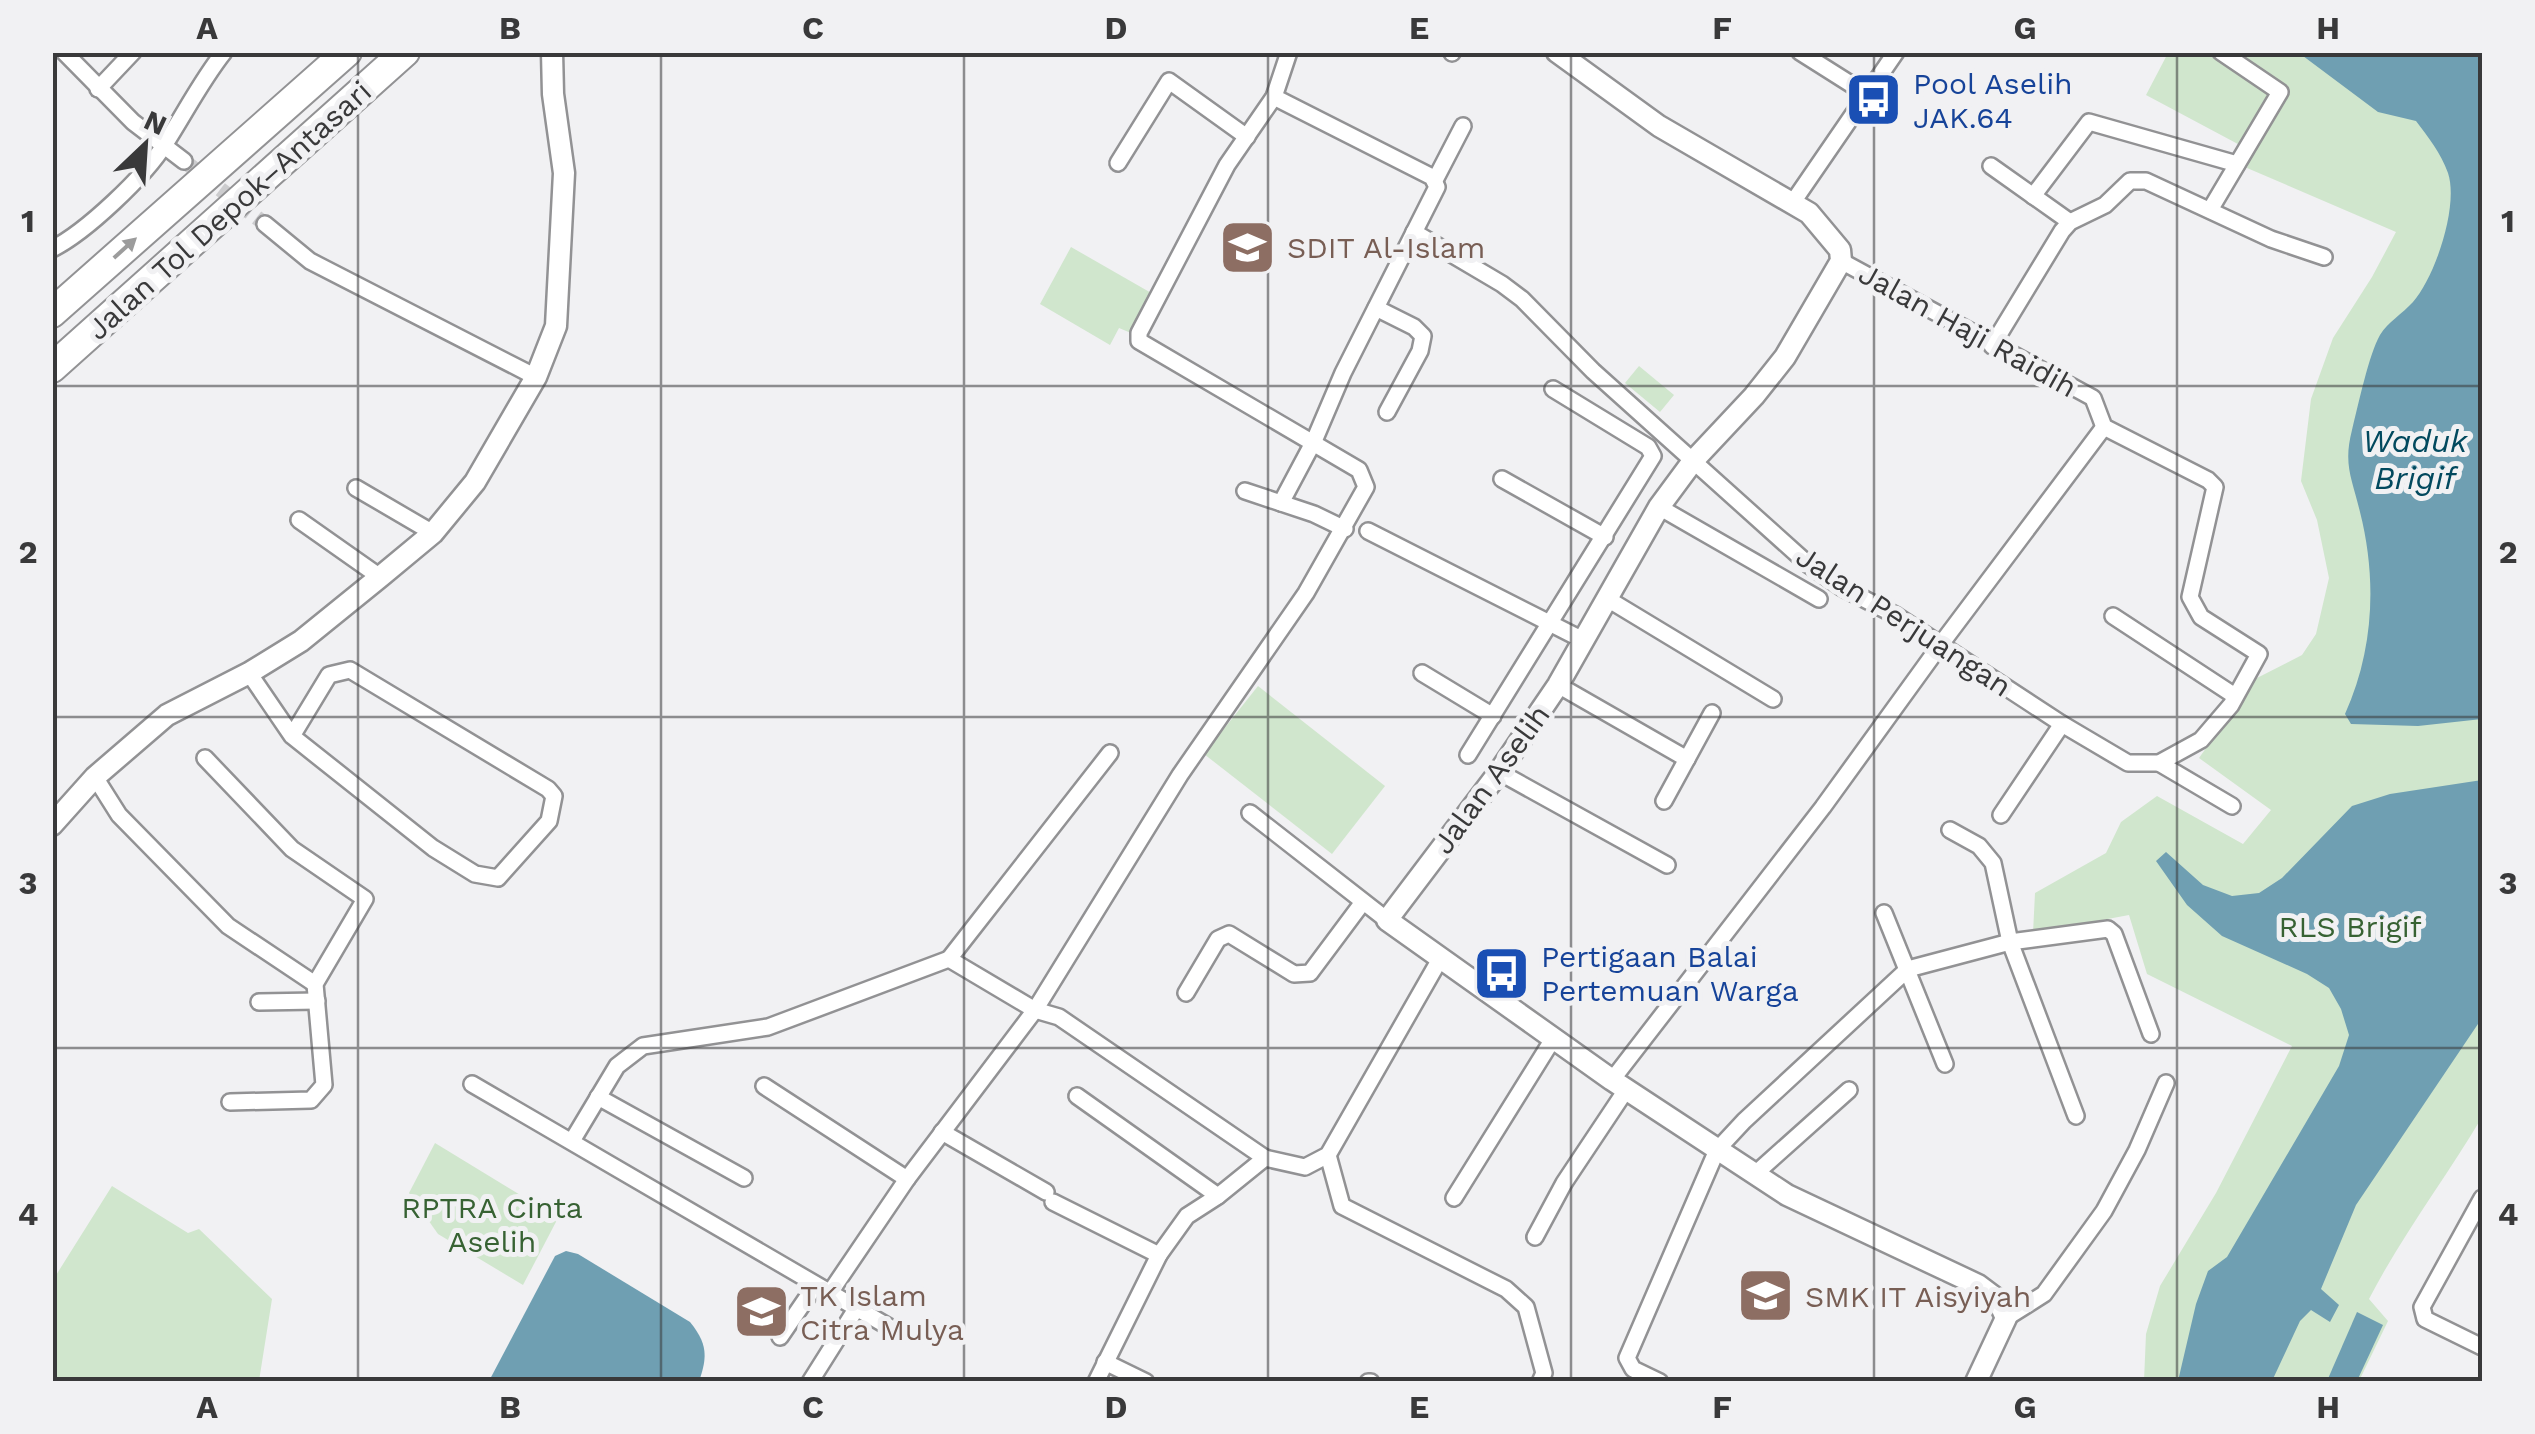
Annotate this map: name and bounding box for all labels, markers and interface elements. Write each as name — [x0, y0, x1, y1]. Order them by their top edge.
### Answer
text: A — [196, 9, 218, 47]
text: B — [499, 9, 521, 47]
text: C — [802, 9, 824, 47]
text: D — [1105, 9, 1127, 47]
text: E — [1409, 9, 1429, 47]
text: F — [1712, 9, 1732, 47]
text: G — [2013, 9, 2037, 47]
text: H — [2316, 9, 2340, 47]
place label: Pool Aselih JAK.64 — [1913, 66, 2073, 135]
bus stop icon: Pool Aselih JAK.64 — [1844, 70, 1904, 130]
street label: Jalan Tol Depok–Antasari — [80, 73, 378, 347]
north arrow — [95, 95, 195, 195]
text: N — [139, 103, 172, 142]
text: 1 — [21, 202, 35, 240]
text: 1 — [2501, 202, 2515, 240]
school or university icon: SDIT Al-Islam — [1218, 217, 1278, 277]
place label: SDIT Al-Islam — [1287, 230, 1485, 265]
one-way arrow — [113, 237, 137, 260]
street label: Jalan Haji Raidih — [1853, 256, 2083, 404]
water label: Waduk Brigif — [2362, 422, 2469, 497]
text: 2 — [18, 533, 38, 571]
text: 2 — [2498, 533, 2518, 571]
street label: Jalan Perjuangan — [1790, 538, 2018, 704]
street label: Jalan Aselih — [1425, 698, 1557, 860]
text: 3 — [19, 864, 37, 902]
text: 3 — [2499, 864, 2517, 902]
park label: RLS Brigif — [2279, 909, 2422, 944]
place label: Pertigaan Balai Pertemuan Warga — [1541, 939, 1799, 1008]
bus stop icon: Pertigaan Balai Pertemuan Warga — [1472, 943, 1532, 1003]
park label: RPTRA Cinta Aselih — [401, 1190, 583, 1259]
text: 4 — [18, 1195, 38, 1233]
text: 4 — [2498, 1195, 2518, 1233]
school or university icon: SMK IT Aisyiyah — [1736, 1266, 1796, 1326]
place label: TK Islam Citra Mulya — [800, 1278, 964, 1347]
place label: SMK IT Aisyiyah — [1805, 1279, 2031, 1314]
school or university icon: TK Islam Citra Mulya — [731, 1282, 791, 1342]
text: A — [196, 1388, 218, 1426]
text: B — [499, 1388, 521, 1426]
text: C — [802, 1388, 824, 1426]
text: D — [1105, 1388, 1127, 1426]
text: E — [1409, 1388, 1429, 1426]
text: F — [1712, 1388, 1732, 1426]
text: G — [2013, 1388, 2037, 1426]
text: H — [2316, 1388, 2340, 1426]

